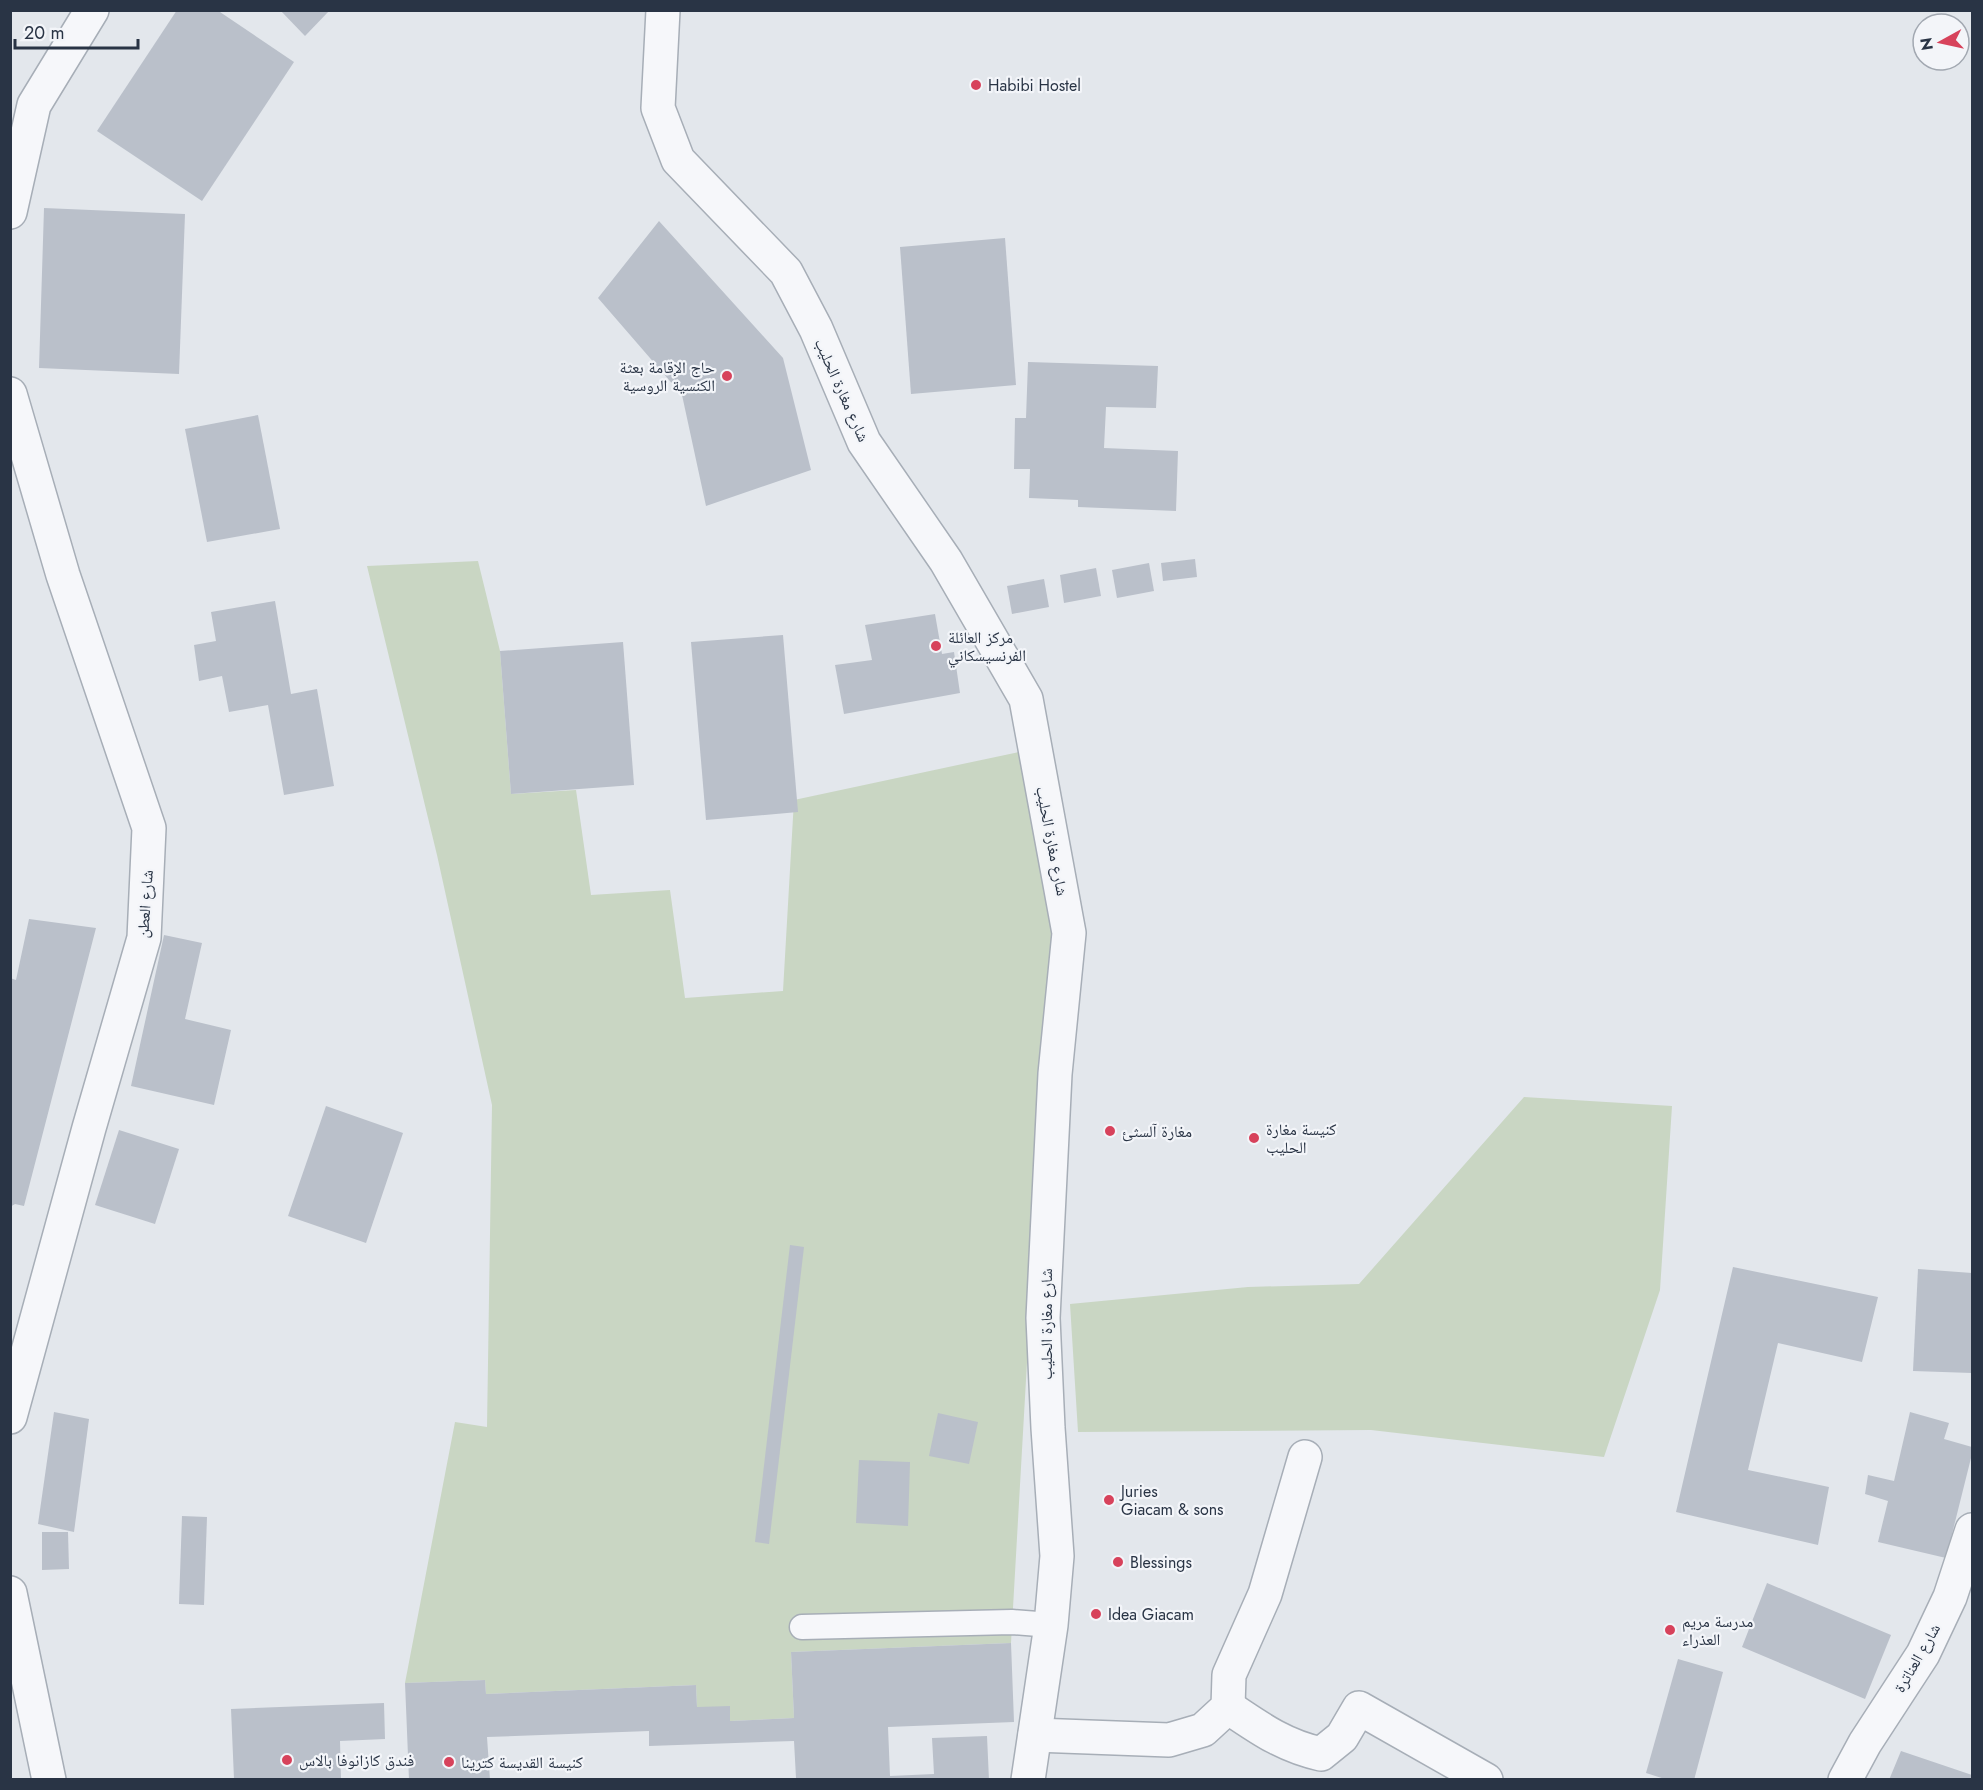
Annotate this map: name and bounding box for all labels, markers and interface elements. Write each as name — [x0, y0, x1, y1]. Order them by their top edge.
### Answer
scale bar — [15, 12, 138, 50]
north arrow — [1911, 12, 1971, 72]
text: 20 m — [24, 20, 64, 46]
text: N — [1914, 36, 1939, 52]
place label: Habibi Hostel — [988, 74, 1081, 97]
marker: Habibi Hostel — [969, 78, 983, 92]
street label: شارع مغارة الحليب — [809, 334, 875, 446]
place label: حاج الإقامة بعثة الكنسية الروسية — [620, 356, 715, 397]
marker: حاج الإقامة بعثة الكنسية الروسية — [720, 369, 734, 383]
place label: مركز العائلة الفرنسيسكاني — [948, 626, 1026, 668]
marker: مركز العائلة الفرنسيسكاني — [929, 639, 943, 653]
street label: شارع مغارة الحليب — [1030, 784, 1074, 898]
street label: شارع العطن — [131, 869, 159, 939]
place label: كنيسة مغارة الحليب — [1266, 1118, 1337, 1159]
place label: مغارة آلسثئ — [1122, 1120, 1192, 1143]
marker: مغارة آلسثئ — [1103, 1124, 1117, 1138]
marker: كنيسة مغارة الحليب — [1247, 1131, 1261, 1145]
street label: شارع مغارة الحليب — [1035, 1268, 1058, 1380]
place label: Juries Giacam & sons — [1119, 1480, 1224, 1521]
marker: Juries Giacam & sons — [1102, 1493, 1116, 1507]
place label: Blessings — [1130, 1551, 1192, 1574]
marker: Blessings — [1111, 1555, 1125, 1569]
place label: Idea Giacam — [1108, 1603, 1194, 1626]
marker: Idea Giacam — [1089, 1607, 1103, 1621]
place label: مدرسة مريم العذراء — [1682, 1610, 1753, 1651]
street label: شارع العناترة — [1888, 1619, 1946, 1697]
marker: مدرسة مريم العذراء — [1663, 1623, 1677, 1637]
place label: فندق كازانوفا بالاس — [299, 1749, 414, 1772]
place label: كنيسة القديسة كترينا — [461, 1751, 583, 1774]
marker: فندق كازانوفا بالاس — [280, 1753, 294, 1767]
marker: كنيسة القديسة كترينا — [442, 1755, 456, 1769]

